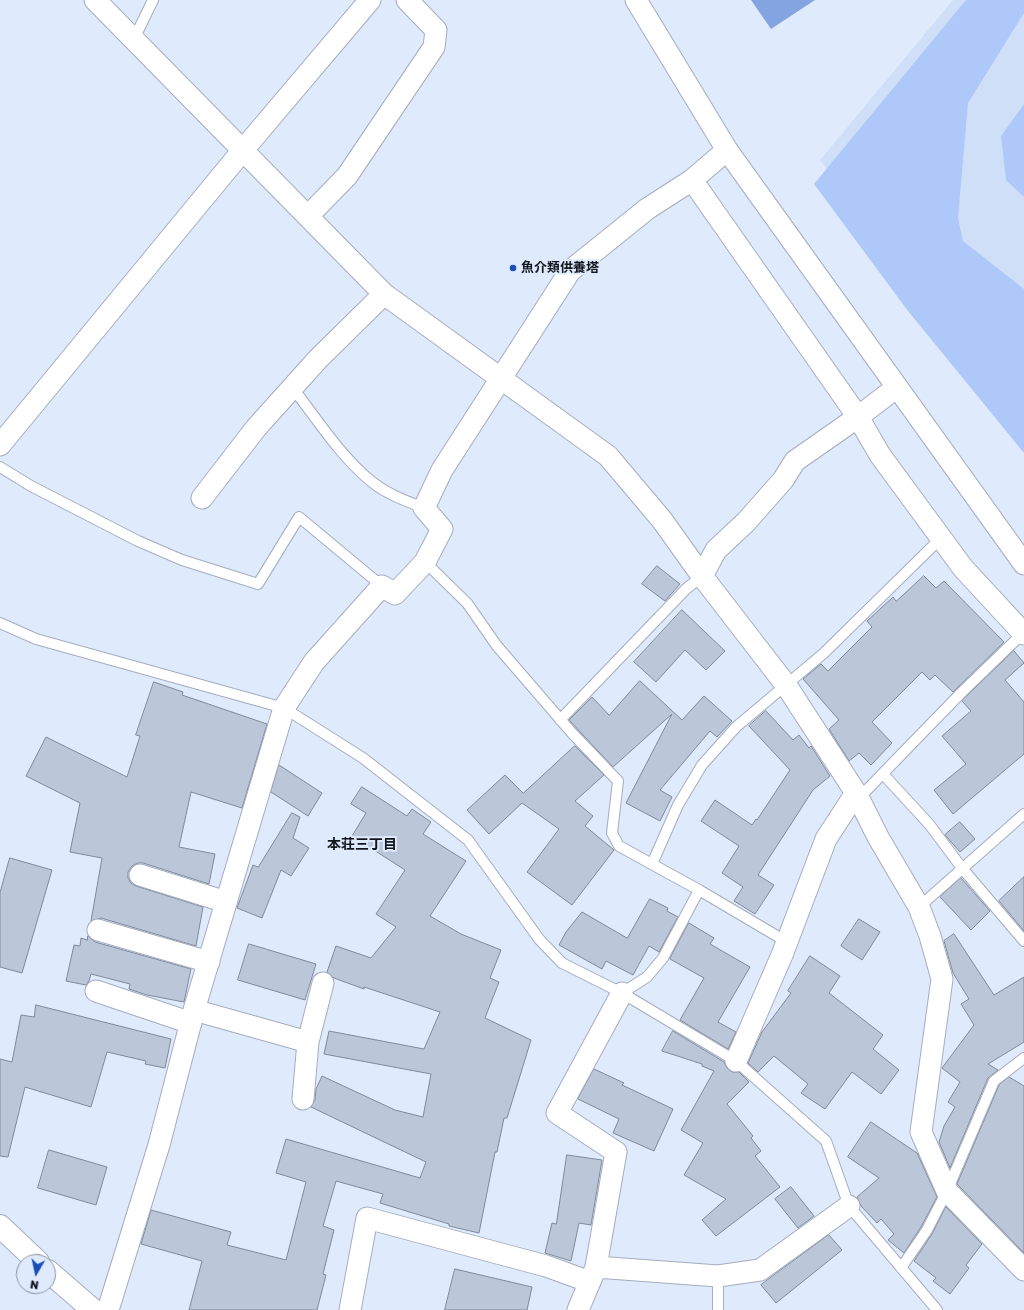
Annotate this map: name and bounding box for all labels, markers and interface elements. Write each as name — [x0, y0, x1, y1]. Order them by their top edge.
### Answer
place label: 魚介類供養塔 — [521, 260, 599, 276]
marker: 魚介類供養塔 — [508, 263, 518, 273]
district label: 本荘三丁目 — [327, 837, 397, 853]
north arrow — [16, 1254, 56, 1294]
text: N — [29, 1278, 39, 1292]

